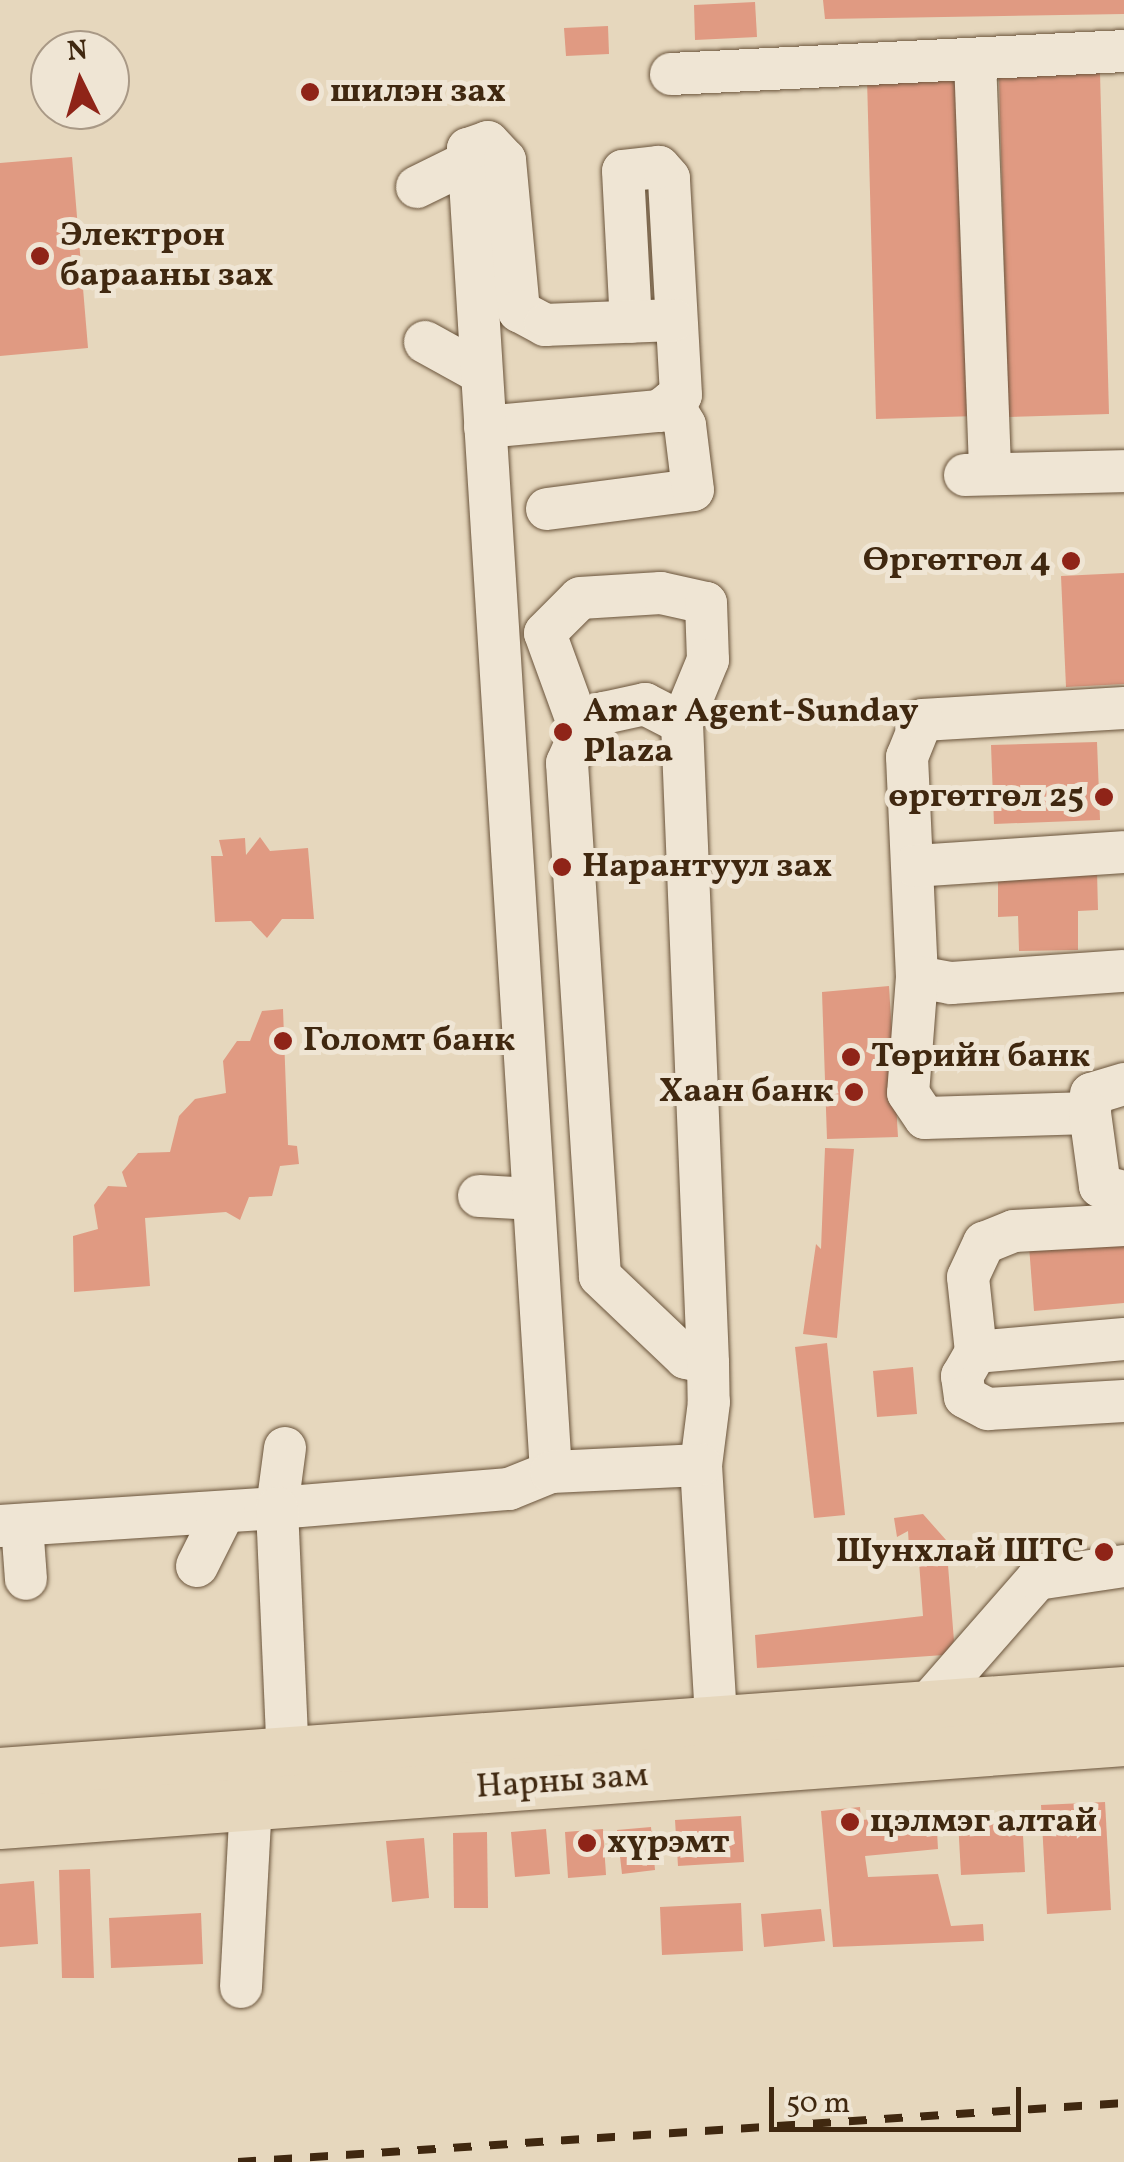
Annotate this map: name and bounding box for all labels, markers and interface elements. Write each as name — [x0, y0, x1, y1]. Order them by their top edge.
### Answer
north arrow — [30, 30, 130, 130]
text: N — [66, 31, 89, 72]
place label: шилэн зах — [330, 71, 506, 113]
marker: шилэн зах — [299, 81, 321, 103]
place label: Электрон барааны зах — [60, 215, 274, 297]
marker: Электрон барааны зах — [29, 245, 51, 267]
place label: Өргөтгөл 4 — [863, 540, 1051, 582]
marker: Өргөтгөл 4 — [1060, 550, 1082, 572]
place label: Amar Agent-Sunday Plaza — [583, 691, 919, 773]
marker: Amar Agent-Sunday Plaza — [552, 721, 574, 743]
place label: өргөтгөл 25 — [888, 776, 1084, 818]
marker: өргөтгөл 25 — [1093, 786, 1115, 808]
place label: Нарантуул зах — [582, 846, 832, 888]
marker: Нарантуул зах — [551, 856, 573, 878]
place label: Голомт банк — [303, 1020, 515, 1062]
marker: Голомт банк — [272, 1030, 294, 1052]
place label: Төрийн банк — [871, 1036, 1090, 1078]
marker: Төрийн банк — [840, 1046, 862, 1068]
place label: Хаан банк — [659, 1071, 834, 1113]
marker: Хаан банк — [843, 1081, 865, 1103]
place label: Шунхлай ШТС — [836, 1531, 1084, 1573]
marker: Шунхлай ШТС — [1093, 1541, 1115, 1563]
street label: Нарны зам — [475, 1755, 649, 1809]
place label: цэлмэг алтай — [870, 1801, 1098, 1843]
marker: цэлмэг алтай — [839, 1811, 861, 1833]
place label: хүрэмт — [607, 1822, 729, 1864]
marker: хүрэмт — [576, 1832, 598, 1854]
scale bar — [774, 2067, 1026, 2129]
text: 50 m — [786, 2083, 850, 2125]

